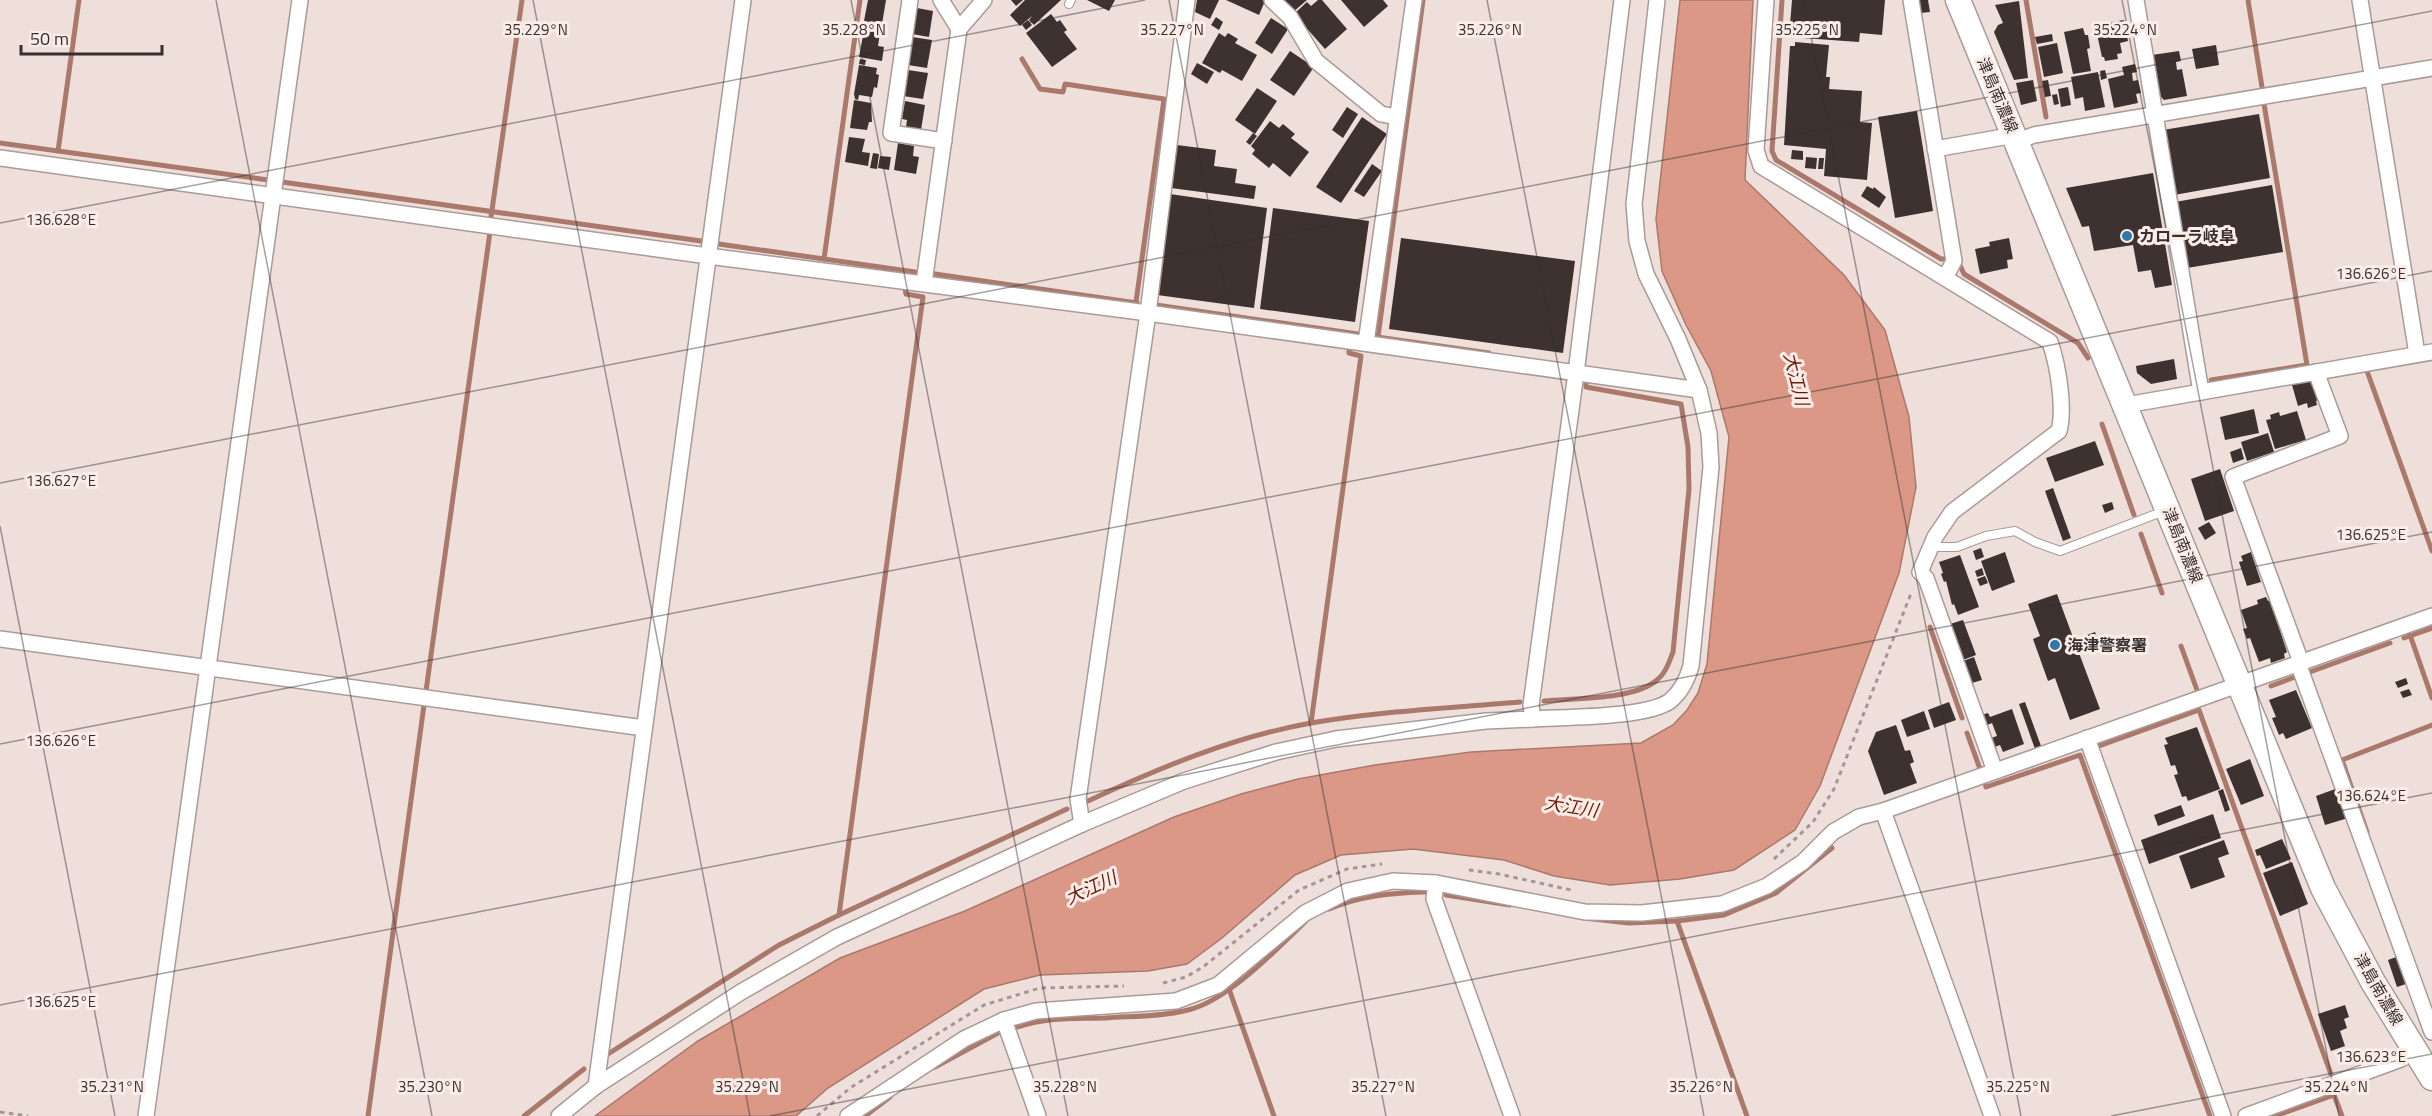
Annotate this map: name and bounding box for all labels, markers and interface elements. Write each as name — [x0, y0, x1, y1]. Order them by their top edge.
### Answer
scale bar — [21, 18, 162, 56]
text: 35.229°N — [504, 18, 568, 41]
text: 35.228°N — [822, 18, 886, 41]
text: 35.227°N — [1140, 18, 1204, 41]
text: 35.226°N — [1458, 18, 1522, 41]
text: 35.225°N — [1775, 18, 1839, 41]
text: 35.224°N — [2093, 18, 2157, 41]
text: 50 m — [30, 25, 69, 52]
street label: 津島南濃線 — [1971, 53, 2025, 137]
text: 136.628°E — [26, 208, 96, 231]
place label: カローラ岐阜 — [2139, 224, 2235, 248]
marker: カローラ岐阜 — [2120, 229, 2134, 243]
text: 136.626°E — [2336, 262, 2406, 285]
water label: 大江川 — [1777, 349, 1817, 410]
text: 136.627°E — [26, 469, 96, 492]
street label: 津島南濃線 — [2157, 503, 2209, 587]
text: 136.625°E — [2336, 523, 2406, 546]
place label: 海津警察署 — [2067, 633, 2147, 657]
marker: 海津警察署 — [2048, 638, 2062, 652]
text: 136.626°E — [26, 729, 96, 752]
text: 136.624°E — [2336, 784, 2406, 807]
water label: 大江川 — [1542, 789, 1602, 824]
water label: 大江川 — [1061, 863, 1123, 911]
street label: 津島南濃線 — [2349, 948, 2409, 1030]
text: 136.625°E — [26, 990, 96, 1013]
text: 136.623°E — [2336, 1045, 2406, 1068]
text: 35.231°N — [80, 1075, 144, 1098]
text: 35.230°N — [398, 1075, 462, 1098]
text: 35.229°N — [715, 1075, 779, 1098]
text: 35.228°N — [1033, 1075, 1097, 1098]
text: 35.227°N — [1351, 1075, 1415, 1098]
text: 35.226°N — [1669, 1075, 1733, 1098]
text: 35.225°N — [1986, 1075, 2050, 1098]
text: 35.224°N — [2304, 1075, 2368, 1098]

